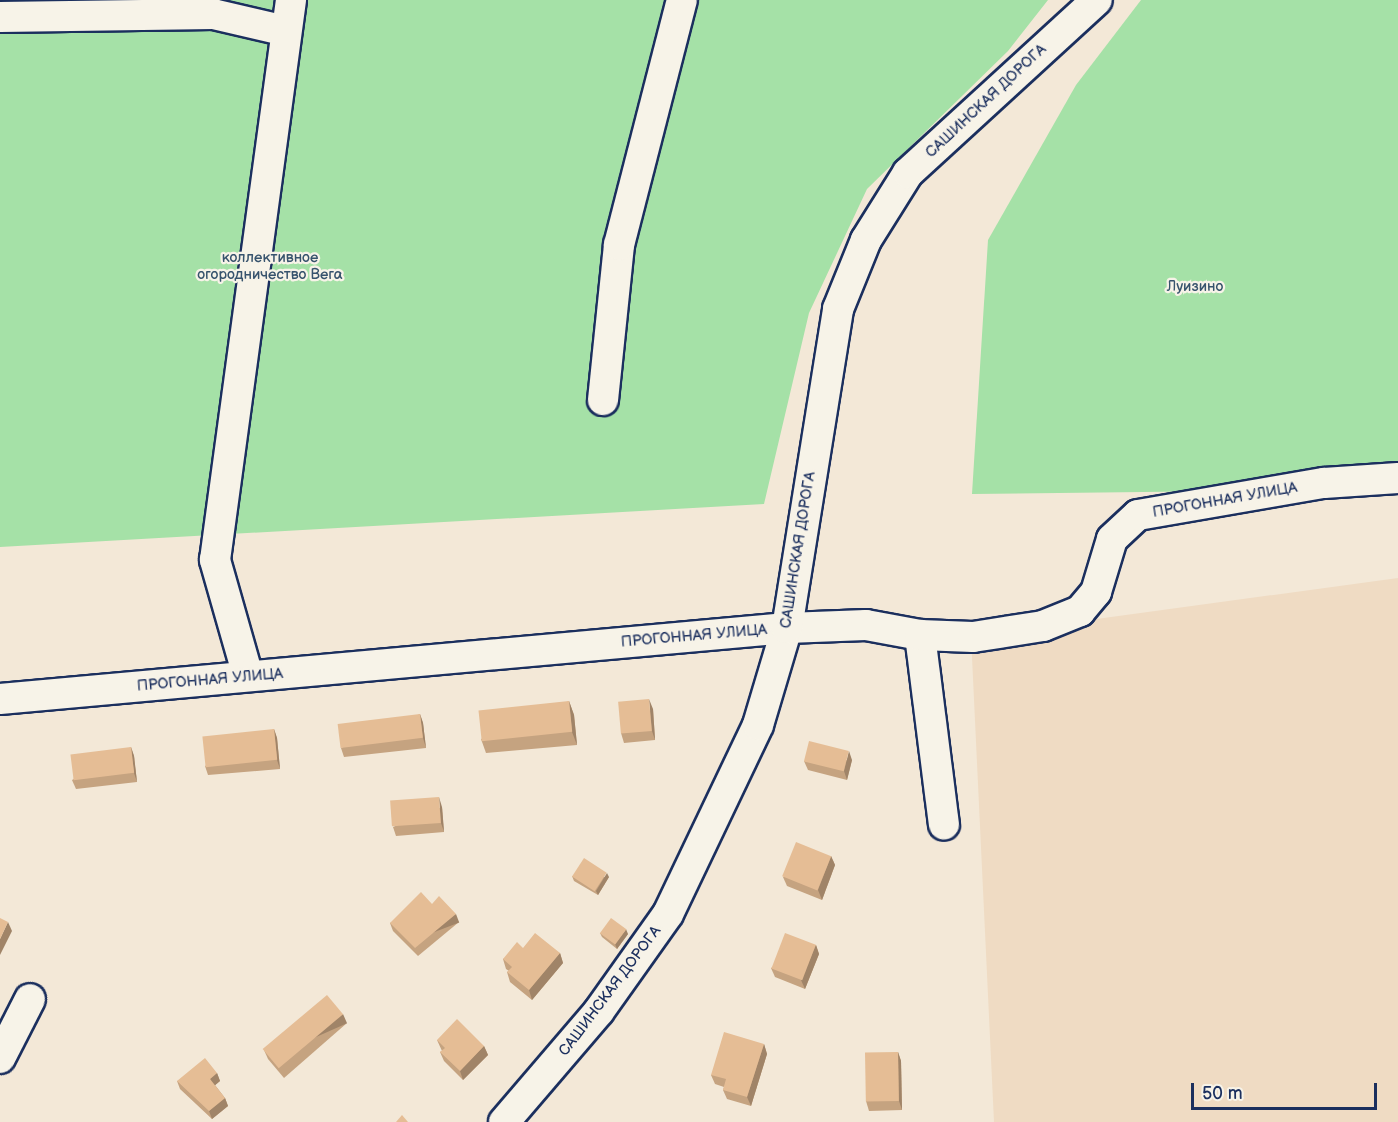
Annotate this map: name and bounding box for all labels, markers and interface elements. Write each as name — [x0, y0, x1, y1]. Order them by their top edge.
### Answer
street label: САШИНСКАЯ ДОРОГА — [922, 40, 1050, 162]
park label: коллективное огородничество Вега — [197, 248, 343, 283]
park label: Луизино — [1167, 278, 1223, 296]
street label: САШИНСКАЯ ДОРОГА — [777, 470, 819, 630]
street label: ПРОГОННАЯ УЛИЦА — [1151, 478, 1299, 522]
street label: ПРОГОННАЯ УЛИЦА — [620, 621, 768, 651]
street label: ПРОГОННАЯ УЛИЦА — [136, 665, 284, 695]
street label: САШИНСКАЯ ДОРОГА — [555, 922, 665, 1060]
scale bar — [1194, 1071, 1380, 1109]
text: 50 m — [1202, 1083, 1243, 1104]

